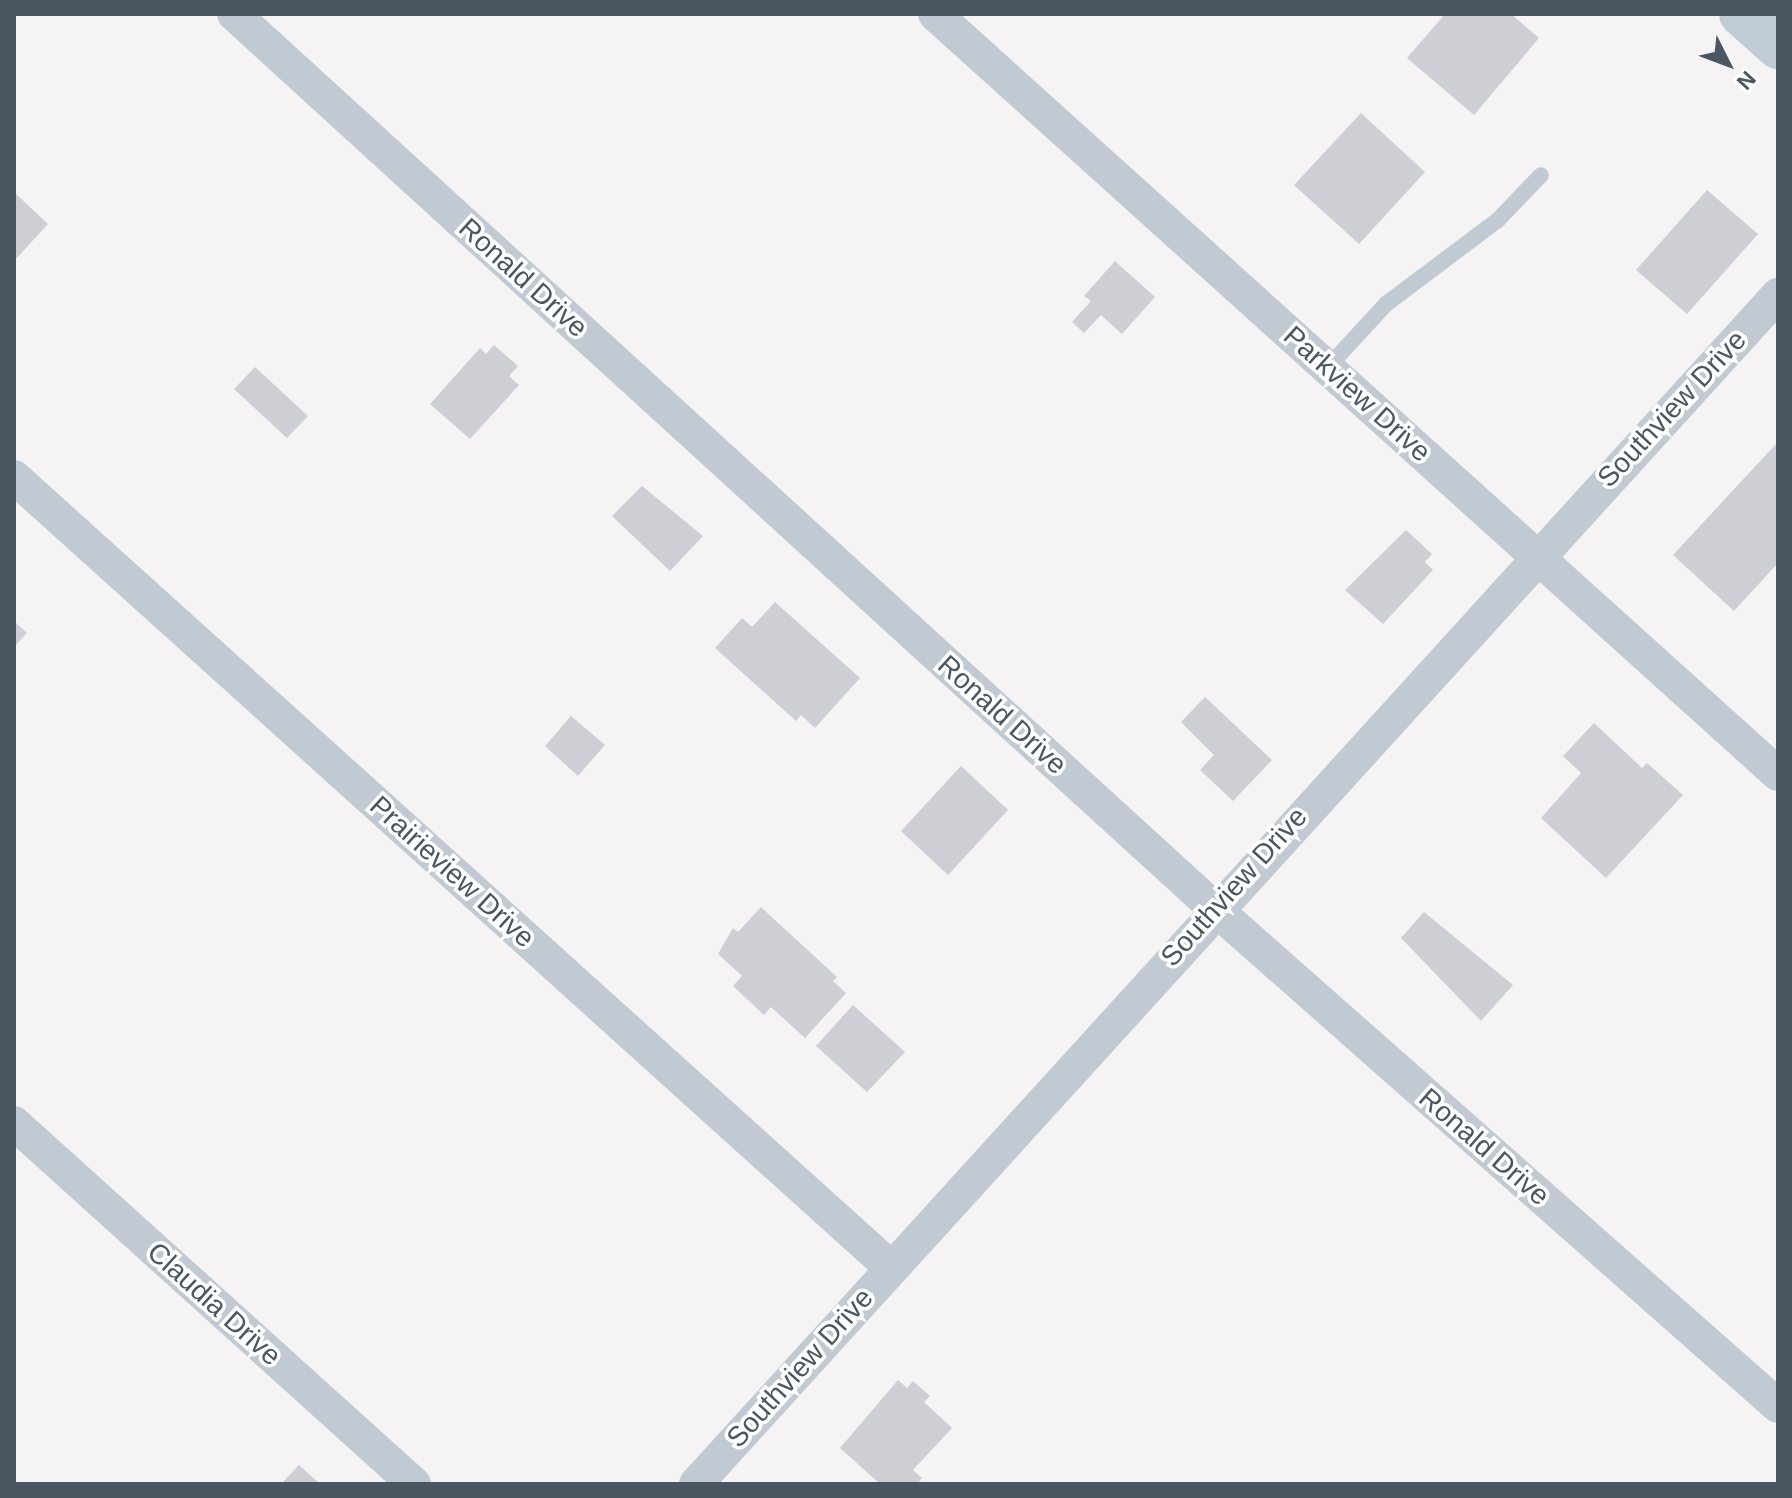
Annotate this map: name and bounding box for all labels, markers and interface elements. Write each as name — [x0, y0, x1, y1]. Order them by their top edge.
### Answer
north arrow — [1688, 24, 1768, 104]
text: N — [1732, 66, 1761, 95]
street label: Ronald Drive — [452, 211, 594, 345]
street label: Parkview Drive — [1276, 319, 1438, 469]
street label: Southview Drive — [1591, 324, 1753, 494]
street label: Ronald Drive — [931, 648, 1073, 782]
street label: Prairieview Drive — [363, 789, 541, 955]
street label: Southview Drive — [1154, 801, 1314, 973]
street label: Ronald Drive — [1412, 1081, 1556, 1213]
street label: Claudia Drive — [140, 1235, 288, 1373]
street label: Southview Drive — [720, 1282, 880, 1454]

